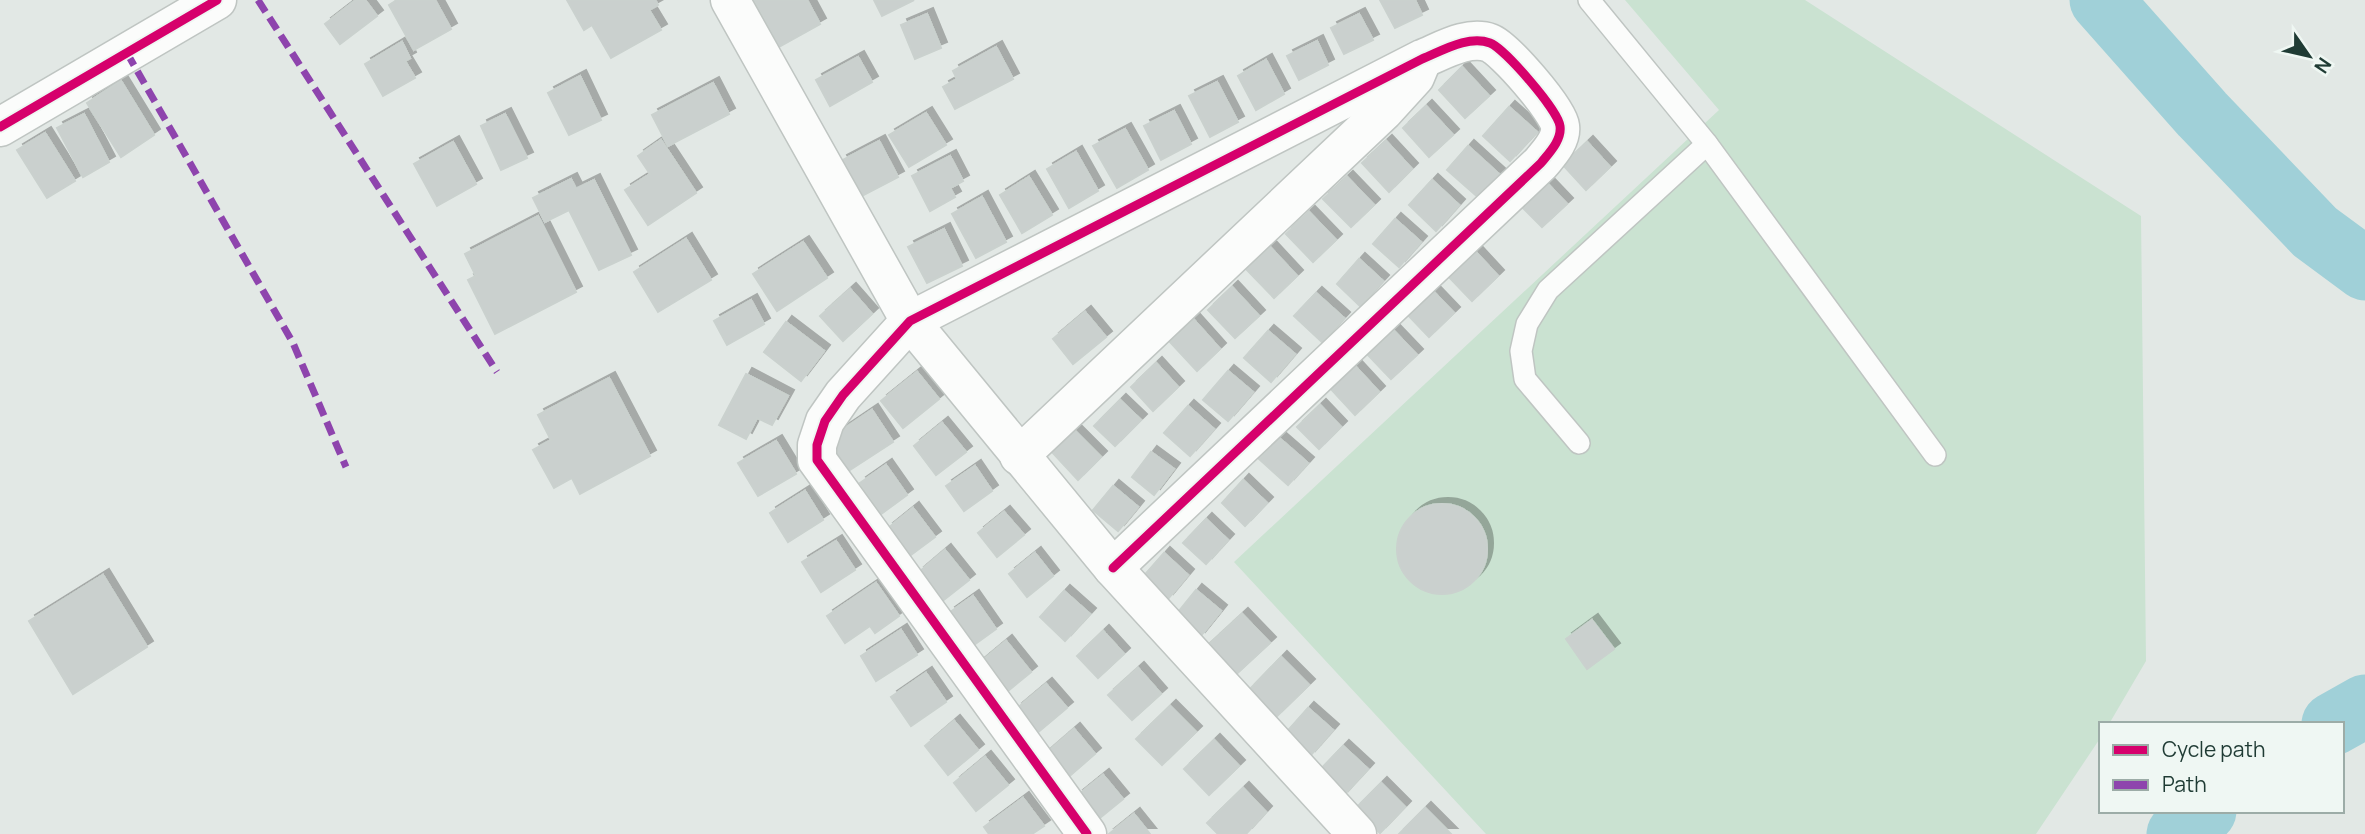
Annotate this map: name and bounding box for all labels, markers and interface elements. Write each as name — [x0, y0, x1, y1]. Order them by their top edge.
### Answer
north arrow — [2274, 21, 2344, 91]
text: N — [2308, 53, 2338, 78]
legend — [2099, 722, 2344, 813]
text: Cycle path — [2162, 735, 2265, 763]
text: Path — [2162, 770, 2207, 798]

